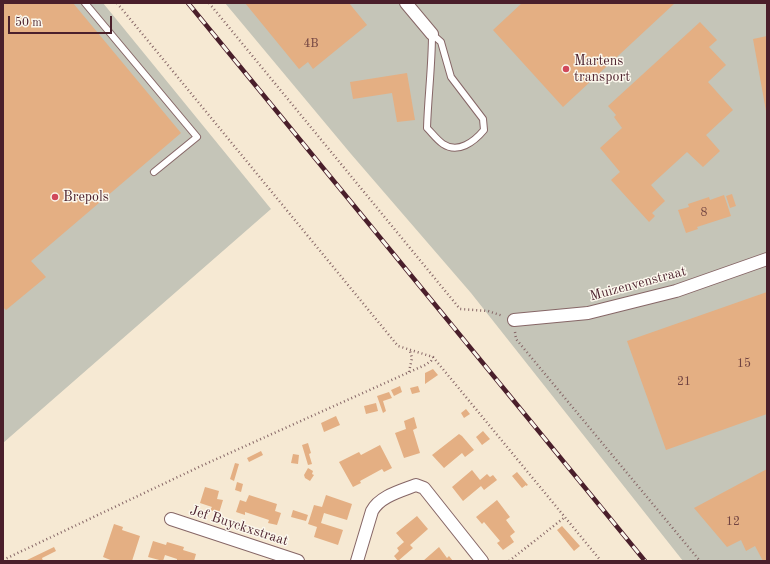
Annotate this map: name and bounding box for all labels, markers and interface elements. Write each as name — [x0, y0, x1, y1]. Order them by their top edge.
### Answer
scale bar — [10, 8, 114, 34]
text: 50 m — [15, 17, 42, 29]
house number: 4B — [303, 37, 319, 51]
place label: Martens transport — [574, 53, 630, 86]
marker: Martens transport — [561, 64, 571, 74]
place label: Brepols — [63, 189, 109, 205]
marker: Brepols — [50, 192, 60, 202]
house number: 8 — [701, 206, 707, 220]
street label: Muizenvenstraat — [588, 263, 688, 305]
house number: 15 — [737, 357, 751, 371]
house number: 21 — [677, 375, 691, 389]
street label: Jef Buyckxstraat — [188, 502, 290, 550]
house number: 12 — [726, 515, 740, 529]

